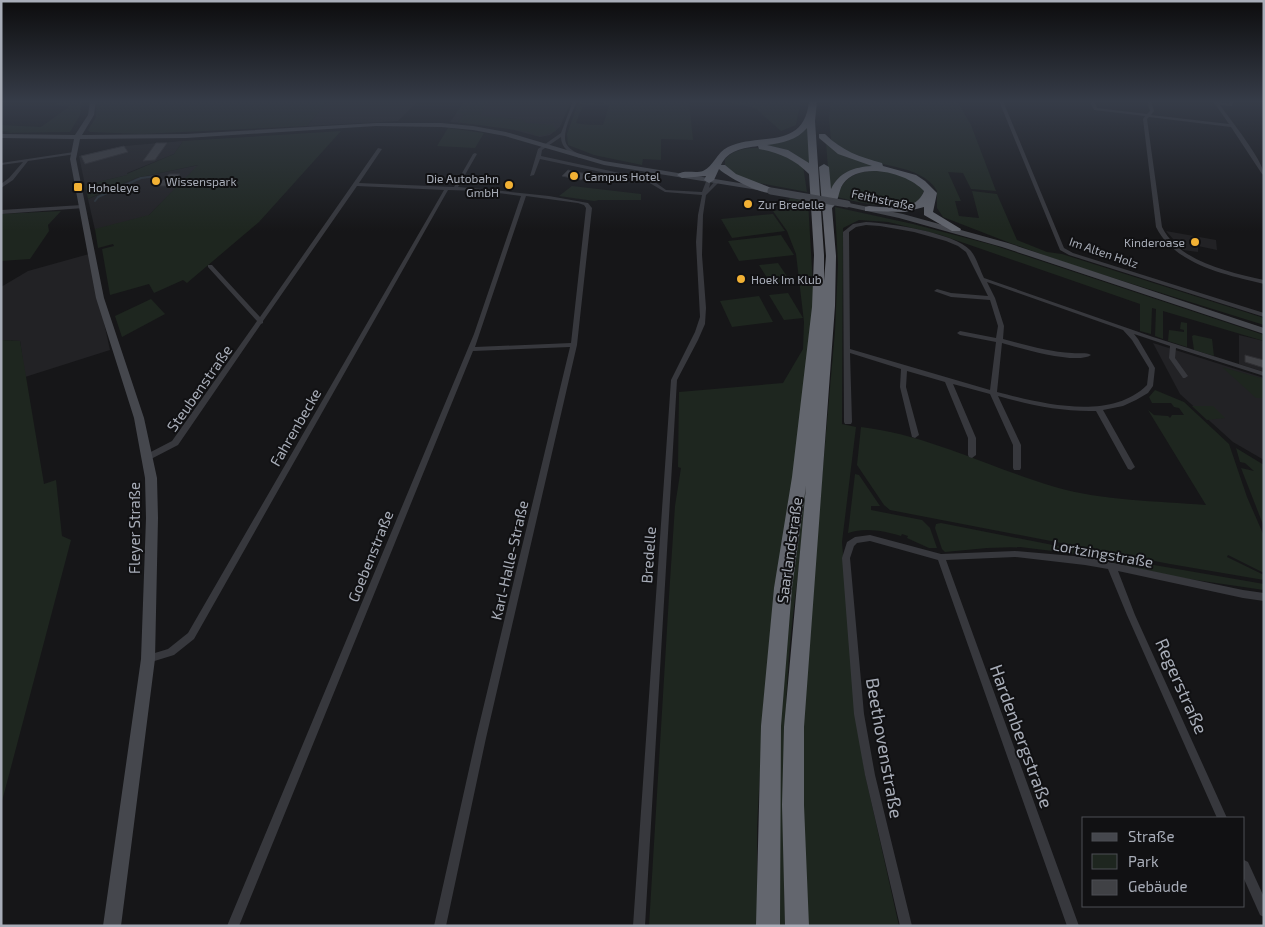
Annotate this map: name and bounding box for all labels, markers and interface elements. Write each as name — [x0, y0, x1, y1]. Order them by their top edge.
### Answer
place label: Campus Hotel — [584, 169, 660, 183]
marker: Campus Hotel — [568, 170, 580, 182]
place label: Die Autobahn GmbH — [426, 171, 499, 199]
place label: Wissenspark — [166, 174, 237, 188]
marker: Wissenspark — [150, 175, 162, 187]
marker: Die Autobahn GmbH — [503, 179, 515, 191]
place label: Hoheleye — [88, 180, 139, 194]
marker: Hoheleye — [72, 181, 84, 193]
street label: Feithstraße — [850, 186, 916, 212]
place label: Zur Bredelle — [758, 197, 824, 211]
marker: Zur Bredelle — [742, 198, 754, 210]
street label: Im Alten Holz — [1068, 234, 1140, 270]
place label: Kinderoase — [1124, 235, 1185, 249]
marker: Kinderoase — [1189, 236, 1201, 248]
place label: Hoek Im Klub — [751, 272, 822, 286]
marker: Hoek Im Klub — [735, 273, 747, 285]
street label: Steubenstraße — [162, 341, 236, 435]
street label: Fahrenbecke — [266, 385, 324, 469]
street label: Fleyer Straße — [125, 482, 143, 574]
street label: Saarlandstraße — [773, 496, 805, 604]
street label: Karl-Halle-Straße — [486, 498, 532, 622]
street label: Goebenstraße — [343, 508, 397, 604]
street label: Bredelle — [637, 526, 659, 584]
street label: Lortzingstraße — [1051, 535, 1155, 571]
street label: Regerstraße — [1151, 635, 1213, 737]
street label: Hardenbergstraße — [986, 661, 1058, 811]
street label: Beethovenstraße — [862, 676, 908, 820]
legend — [1082, 817, 1245, 907]
text: Straße — [1128, 827, 1174, 845]
text: Park — [1128, 852, 1159, 870]
text: Gebäude — [1128, 877, 1187, 895]

